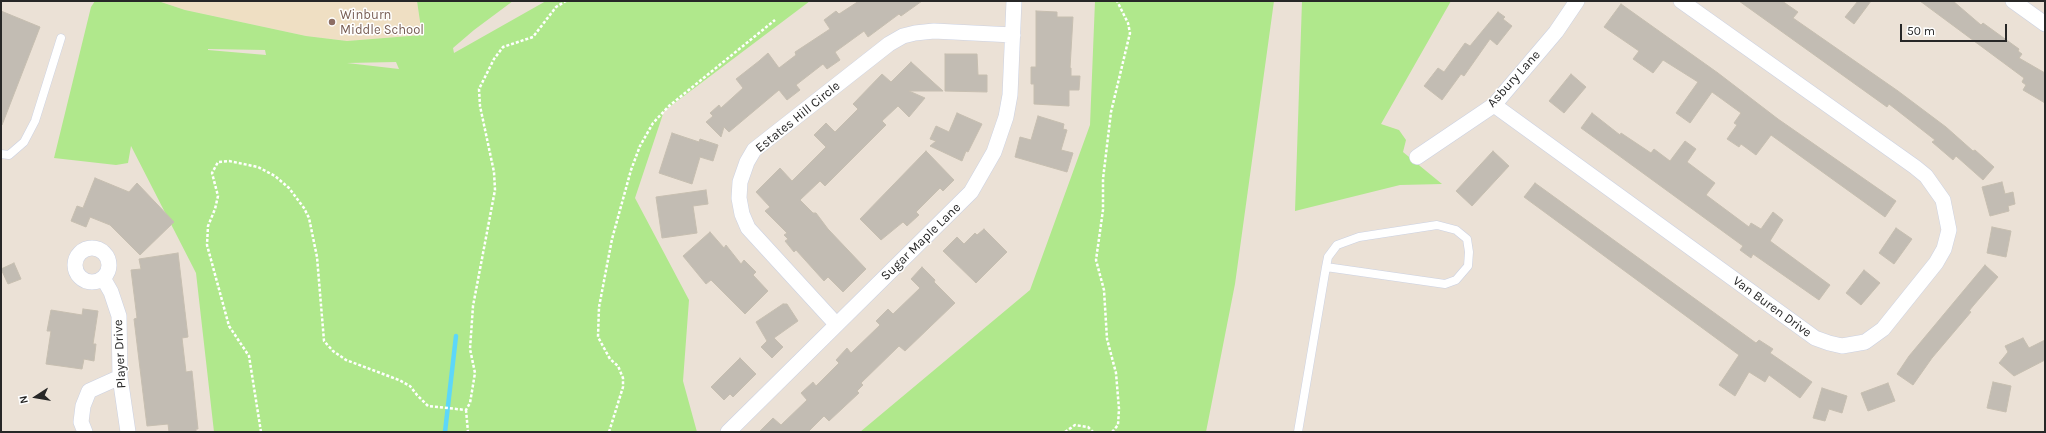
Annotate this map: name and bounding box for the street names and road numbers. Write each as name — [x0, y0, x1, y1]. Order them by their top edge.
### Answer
street label: Asbury Lane — [1484, 47, 1544, 111]
street label: Estates Hill Circle — [753, 78, 843, 156]
street label: Sugar Maple Lane — [878, 200, 964, 284]
street label: Van Buren Drive — [1730, 273, 1814, 341]
street label: Player Drive — [110, 319, 130, 389]

